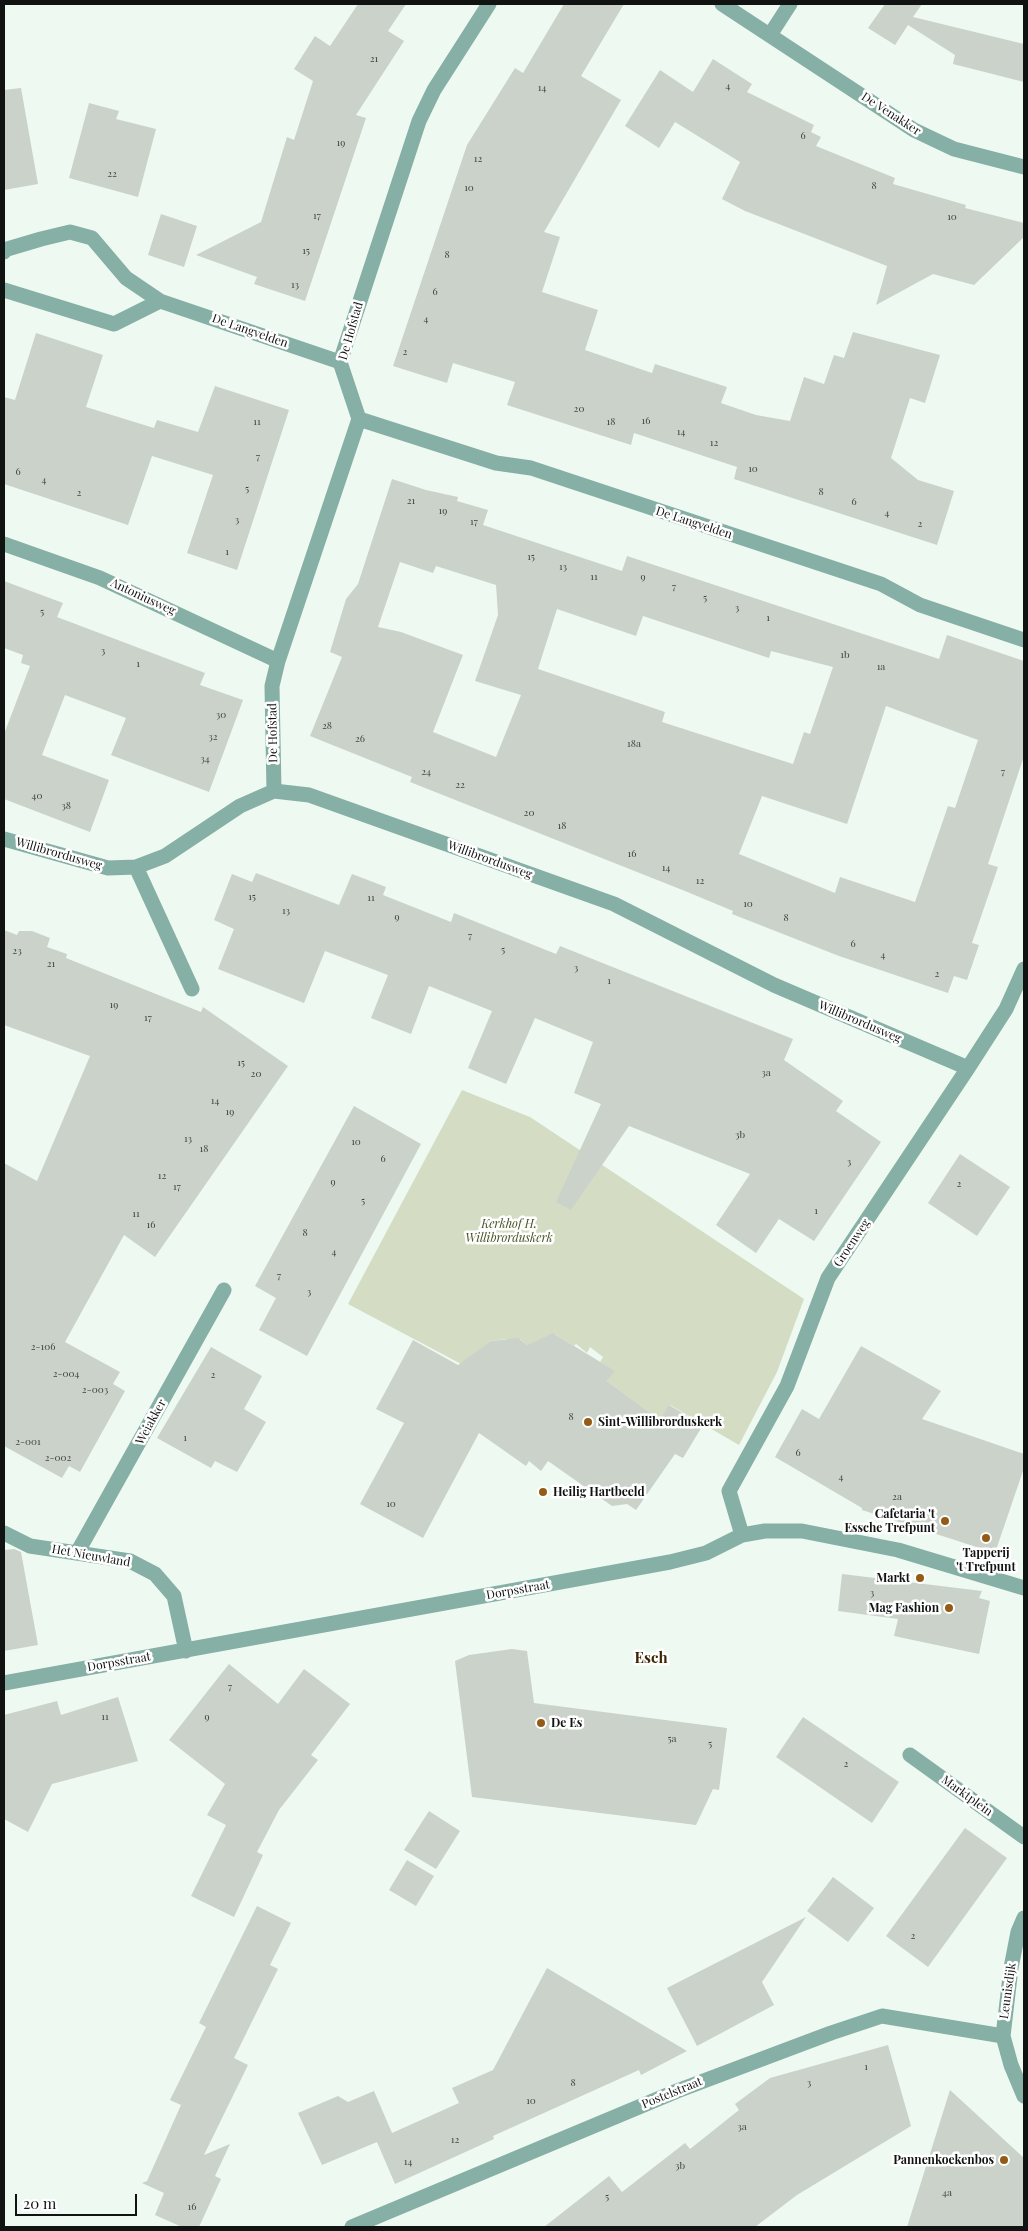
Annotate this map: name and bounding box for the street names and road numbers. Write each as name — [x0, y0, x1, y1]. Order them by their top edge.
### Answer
street label: De Venakker — [859, 90, 923, 138]
street label: De Hofstad — [336, 300, 366, 362]
street label: De Langvelden — [210, 311, 290, 351]
street label: De Langvelden — [654, 504, 734, 542]
street label: Antoniusweg — [108, 576, 178, 618]
street label: De Hofstad — [265, 703, 281, 763]
street label: Willibrordusweg — [14, 835, 104, 873]
street label: Willibrordusweg — [446, 838, 534, 882]
street label: Willibrordusweg — [816, 998, 904, 1046]
street label: Groenweg — [831, 1216, 873, 1270]
street label: Weiakker — [133, 1397, 169, 1447]
street label: Het Nieuwland — [51, 1542, 131, 1570]
street label: Dorpsstraat — [485, 1577, 551, 1603]
street label: Dorpsstraat — [86, 1649, 152, 1675]
street label: Marktplein — [939, 1773, 995, 1819]
street label: Leunisdijk — [997, 1962, 1019, 2020]
street label: Postelstraat — [640, 2074, 704, 2112]

